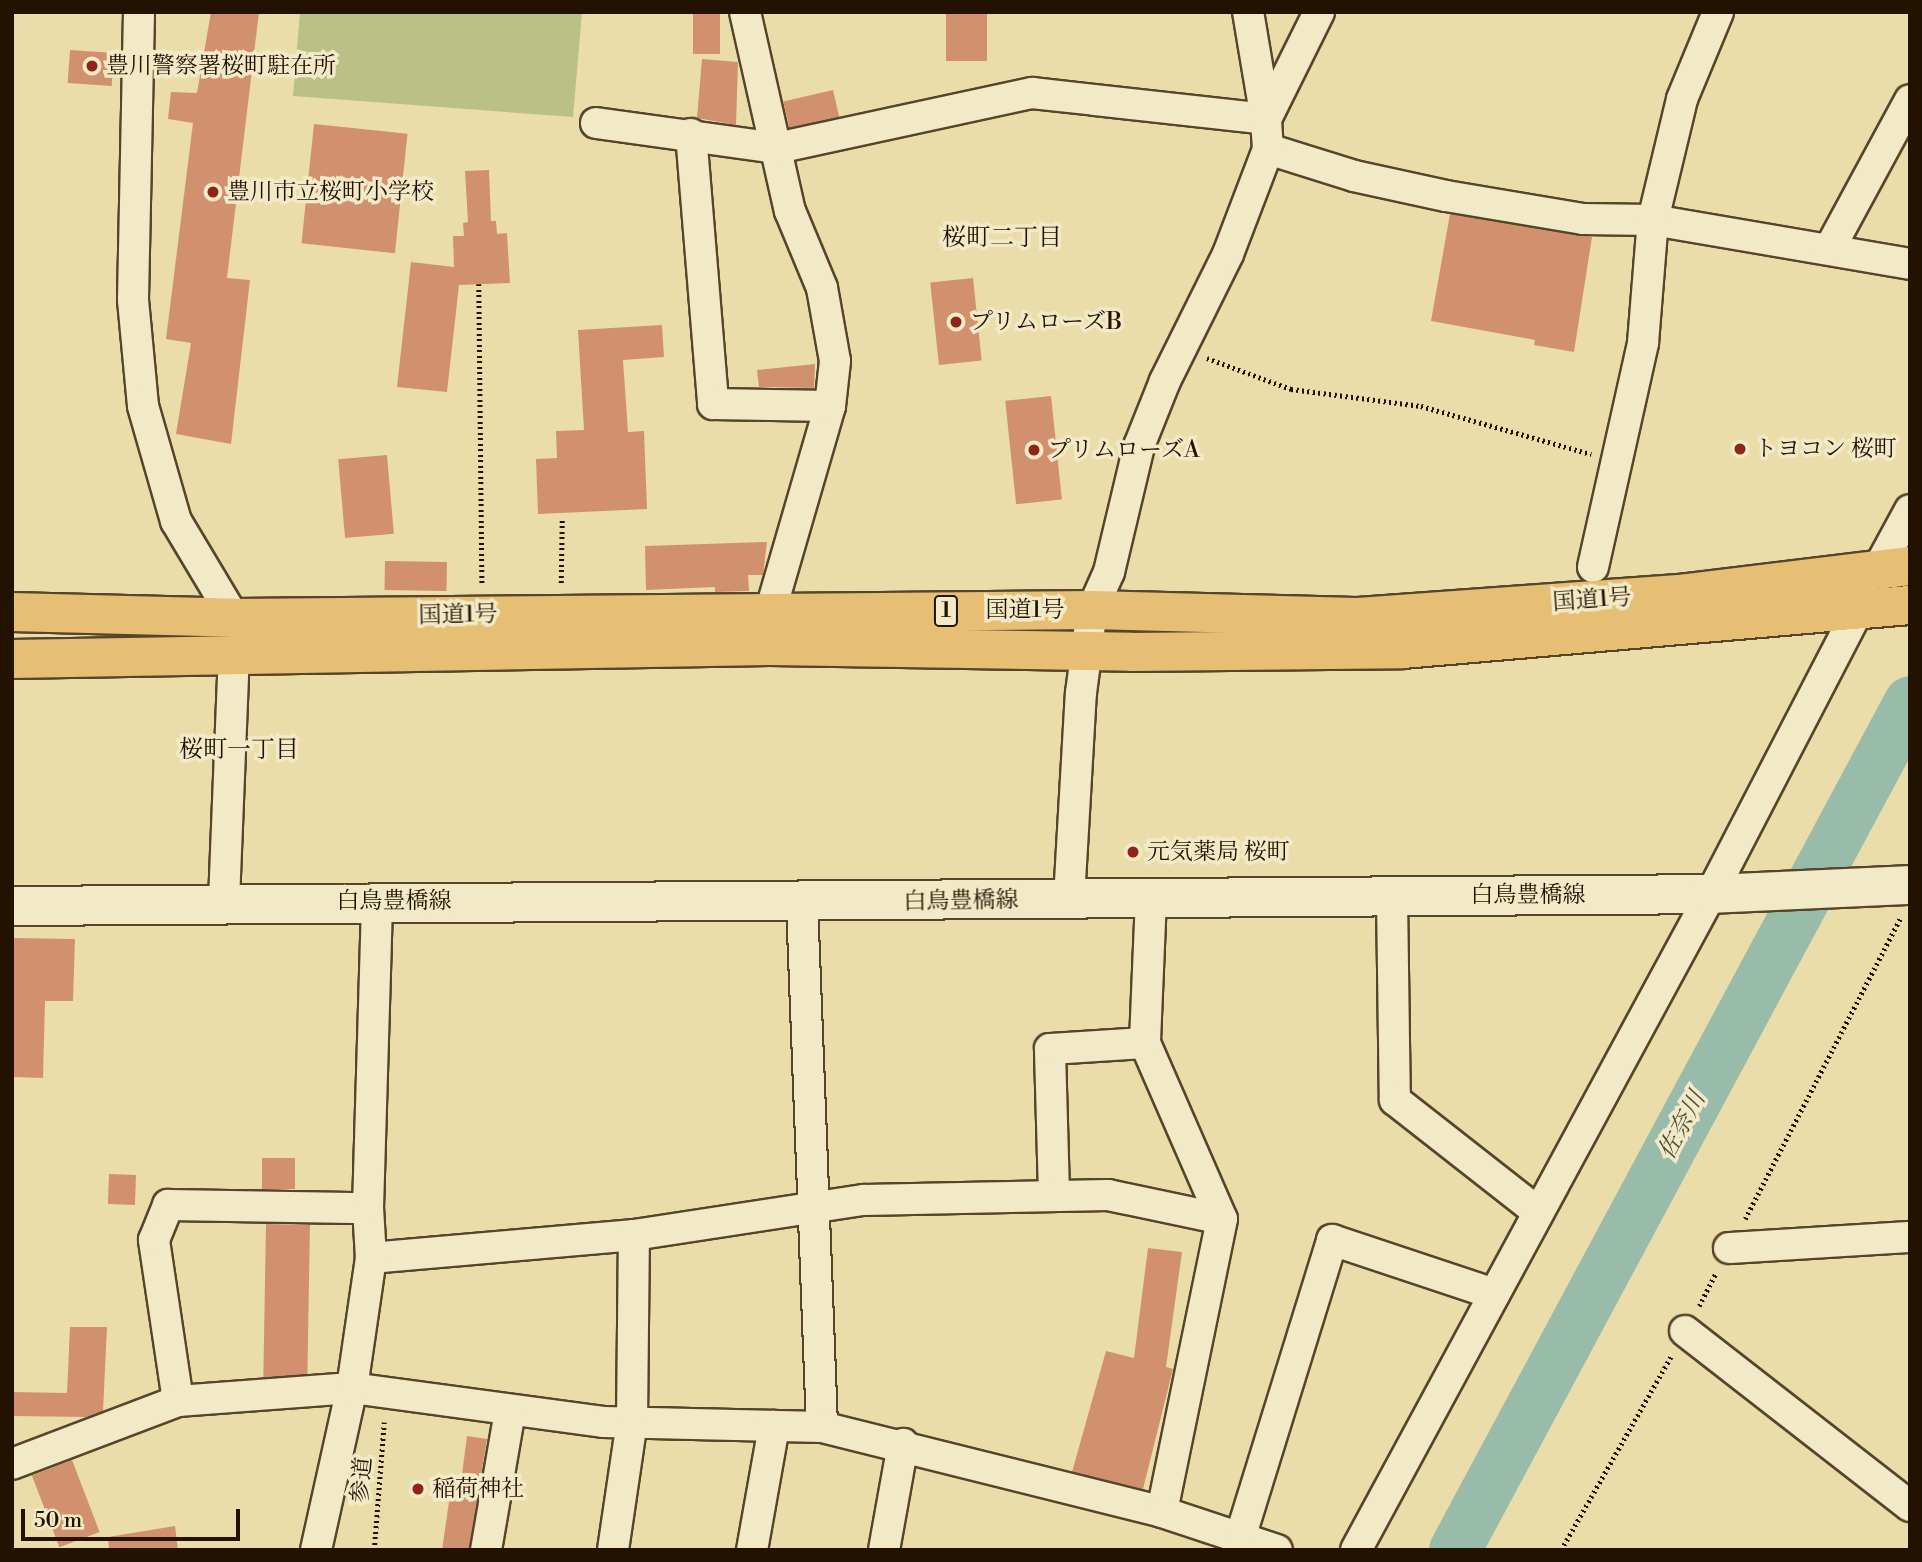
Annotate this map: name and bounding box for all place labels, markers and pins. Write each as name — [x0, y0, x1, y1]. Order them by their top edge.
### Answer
place label: 豊川警察署桜町駐在所 — [106, 52, 336, 80]
marker: 豊川警察署桜町駐在所 — [84, 58, 100, 74]
place label: 豊川市立桜町小学校 — [227, 178, 434, 206]
marker: 豊川市立桜町小学校 — [205, 184, 221, 200]
place label: プリムローズB — [970, 308, 1124, 336]
marker: プリムローズB — [948, 314, 964, 330]
place label: トヨコン 桜町 — [1754, 435, 1897, 463]
place label: プリムローズA — [1048, 436, 1202, 464]
marker: トヨコン 桜町 — [1732, 441, 1748, 457]
marker: プリムローズA — [1026, 442, 1042, 458]
place label: 元気薬局 桜町 — [1147, 838, 1290, 866]
marker: 元気薬局 桜町 — [1125, 844, 1141, 860]
place label: 稲荷神社 — [432, 1475, 524, 1503]
marker: 稲荷神社 — [410, 1481, 426, 1497]

